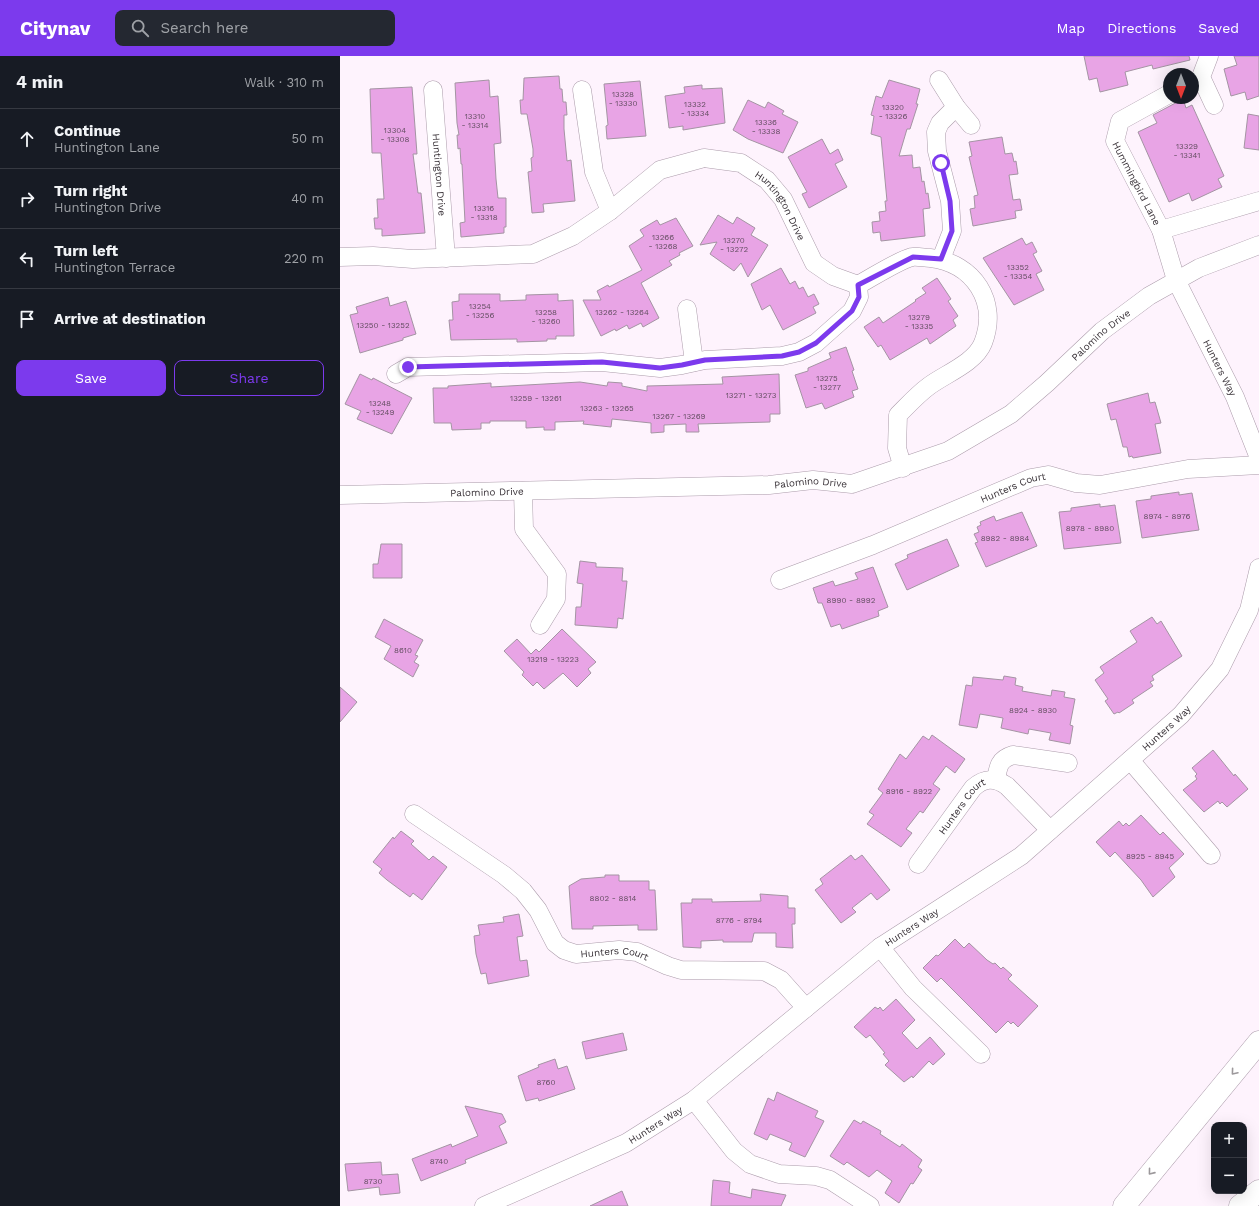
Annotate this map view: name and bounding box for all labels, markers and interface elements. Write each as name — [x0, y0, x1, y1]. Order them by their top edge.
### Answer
search box — [115, 10, 395, 46]
text: Citynav — [20, 17, 91, 40]
icon: search — [129, 17, 151, 39]
text: Search here — [161, 19, 248, 37]
text: Map — [1057, 20, 1085, 36]
text: Directions — [1107, 20, 1176, 36]
text: Saved — [1198, 20, 1239, 36]
north arrow — [1163, 68, 1199, 104]
text: 4 min — [16, 72, 63, 92]
text: Walk · 310 m — [244, 75, 324, 90]
house number: 13328 - 13330 — [609, 90, 637, 108]
house number: 13332 - 13334 — [681, 100, 709, 118]
house number: 13320 - 13326 — [879, 103, 907, 121]
house number: 13310 - 13314 — [461, 112, 489, 130]
house number: 13336 - 13338 — [752, 118, 780, 136]
text: Continue — [54, 122, 121, 140]
house number: 13304 - 13308 — [381, 126, 410, 144]
icon: ahead — [16, 128, 38, 150]
text: 50 m — [292, 131, 324, 146]
street label: Huntington Drive — [431, 133, 448, 217]
street label: Hummingbird Lane — [1111, 139, 1163, 227]
text: Huntington Lane — [54, 140, 160, 155]
house number: 13329 - 13341 — [1174, 142, 1200, 160]
route start — [932, 154, 950, 172]
street label: Huntington Drive — [753, 168, 808, 242]
text: Turn right — [54, 182, 127, 200]
icon: right — [16, 188, 38, 210]
text: 40 m — [291, 191, 324, 206]
text: Huntington Drive — [54, 200, 161, 215]
house number: 13316 - 13318 — [470, 204, 498, 222]
house number: 13266 - 13268 — [649, 233, 678, 251]
house number: 13270 - 13272 — [720, 236, 748, 254]
text: Turn left — [54, 242, 118, 260]
icon: left — [16, 248, 38, 270]
text: 220 m — [284, 251, 324, 266]
text: Huntington Terrace — [54, 260, 175, 275]
house number: 13352 - 13354 — [1004, 263, 1032, 281]
house number: 13254 - 13256 — [466, 302, 494, 320]
street label: Palomino Drive — [1069, 306, 1132, 363]
icon: arrive — [16, 308, 38, 330]
house number: 13258 - 13260 — [532, 308, 560, 326]
house number: 13262 - 13264 — [595, 308, 649, 317]
text: Arrive at destination — [54, 310, 206, 328]
house number: 13279 - 13335 — [905, 313, 934, 331]
house number: 13250 - 13252 — [356, 321, 410, 330]
street label: Hunters Way — [1201, 338, 1239, 398]
route end — [399, 358, 417, 376]
button: Save — [16, 360, 166, 396]
button: Share — [174, 360, 324, 396]
house number: 13275 - 13277 — [813, 374, 841, 392]
house number: 13271 - 13273 — [726, 391, 777, 400]
house number: 13259 - 13261 — [510, 394, 562, 403]
house number: 13248 - 13249 — [366, 399, 394, 417]
house number: 13263 - 13265 — [580, 404, 634, 413]
house number: 13267 - 13269 — [652, 412, 706, 421]
street label: Hunters Court — [979, 470, 1047, 504]
street label: Palomino Drive — [773, 475, 848, 490]
street label: Palomino Drive — [450, 485, 524, 498]
house number: 8974 - 8976 — [1144, 512, 1191, 521]
house number: 8978 - 8980 — [1066, 524, 1114, 533]
house number: 8982 - 8984 — [981, 534, 1029, 543]
house number: 8990 - 8992 — [827, 596, 876, 605]
house number: 8610 — [394, 646, 412, 655]
house number: 13219 - 13223 — [527, 655, 579, 664]
street label: Hunters Way — [1139, 702, 1193, 753]
house number: 8924 - 8930 — [1009, 706, 1057, 715]
street label: Hunters Court — [936, 775, 987, 836]
house number: 8916 - 8922 — [886, 787, 933, 796]
house number: 8925 - 8945 — [1126, 852, 1174, 861]
house number: 8802 - 8814 — [590, 894, 637, 903]
street label: Hunters Way — [883, 905, 941, 948]
house number: 8776 - 8794 — [716, 916, 762, 925]
street label: Hunters Court — [580, 945, 651, 962]
one-way arrow — [1232, 1067, 1239, 1075]
house number: 8760 — [537, 1078, 555, 1087]
street label: Hunters Way — [626, 1103, 685, 1146]
map controls — [1211, 1122, 1247, 1194]
button: + — [1211, 1122, 1247, 1158]
house number: 8740 — [430, 1157, 448, 1166]
button: − — [1211, 1158, 1247, 1194]
one-way arrow — [1149, 1168, 1156, 1175]
house number: 8730 — [364, 1177, 382, 1186]

